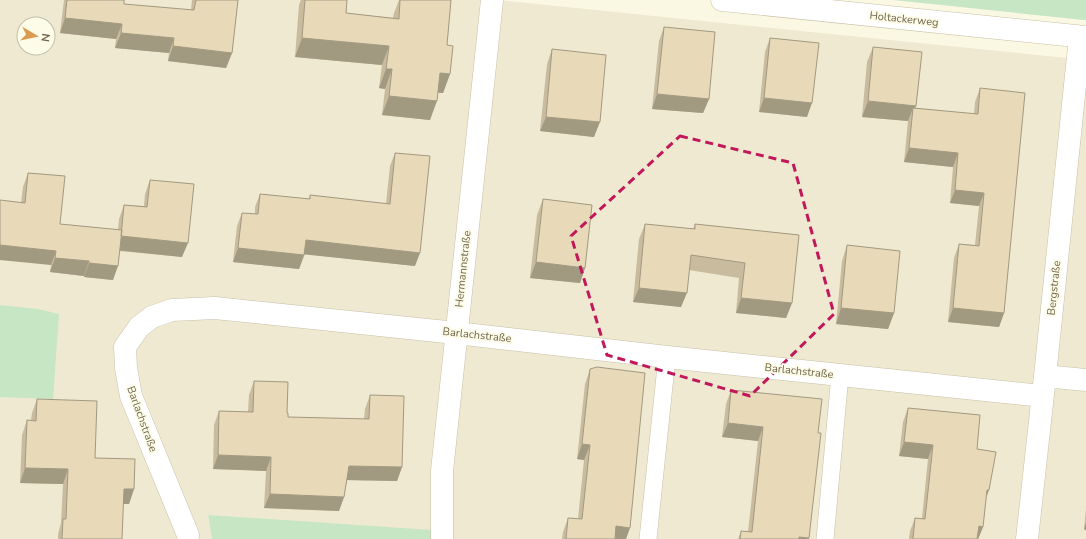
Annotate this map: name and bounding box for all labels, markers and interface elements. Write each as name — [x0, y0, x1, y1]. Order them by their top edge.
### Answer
street label: Holtackerweg — [869, 8, 939, 30]
north arrow — [16, 16, 56, 56]
text: N — [37, 32, 53, 43]
street label: Hermannstraße — [451, 230, 475, 308]
street label: Bergstraße — [1044, 260, 1064, 316]
street label: Barlachstraße — [442, 324, 512, 346]
street label: Barlachstraße — [764, 360, 834, 382]
street label: Barlachstraße — [123, 384, 161, 454]

